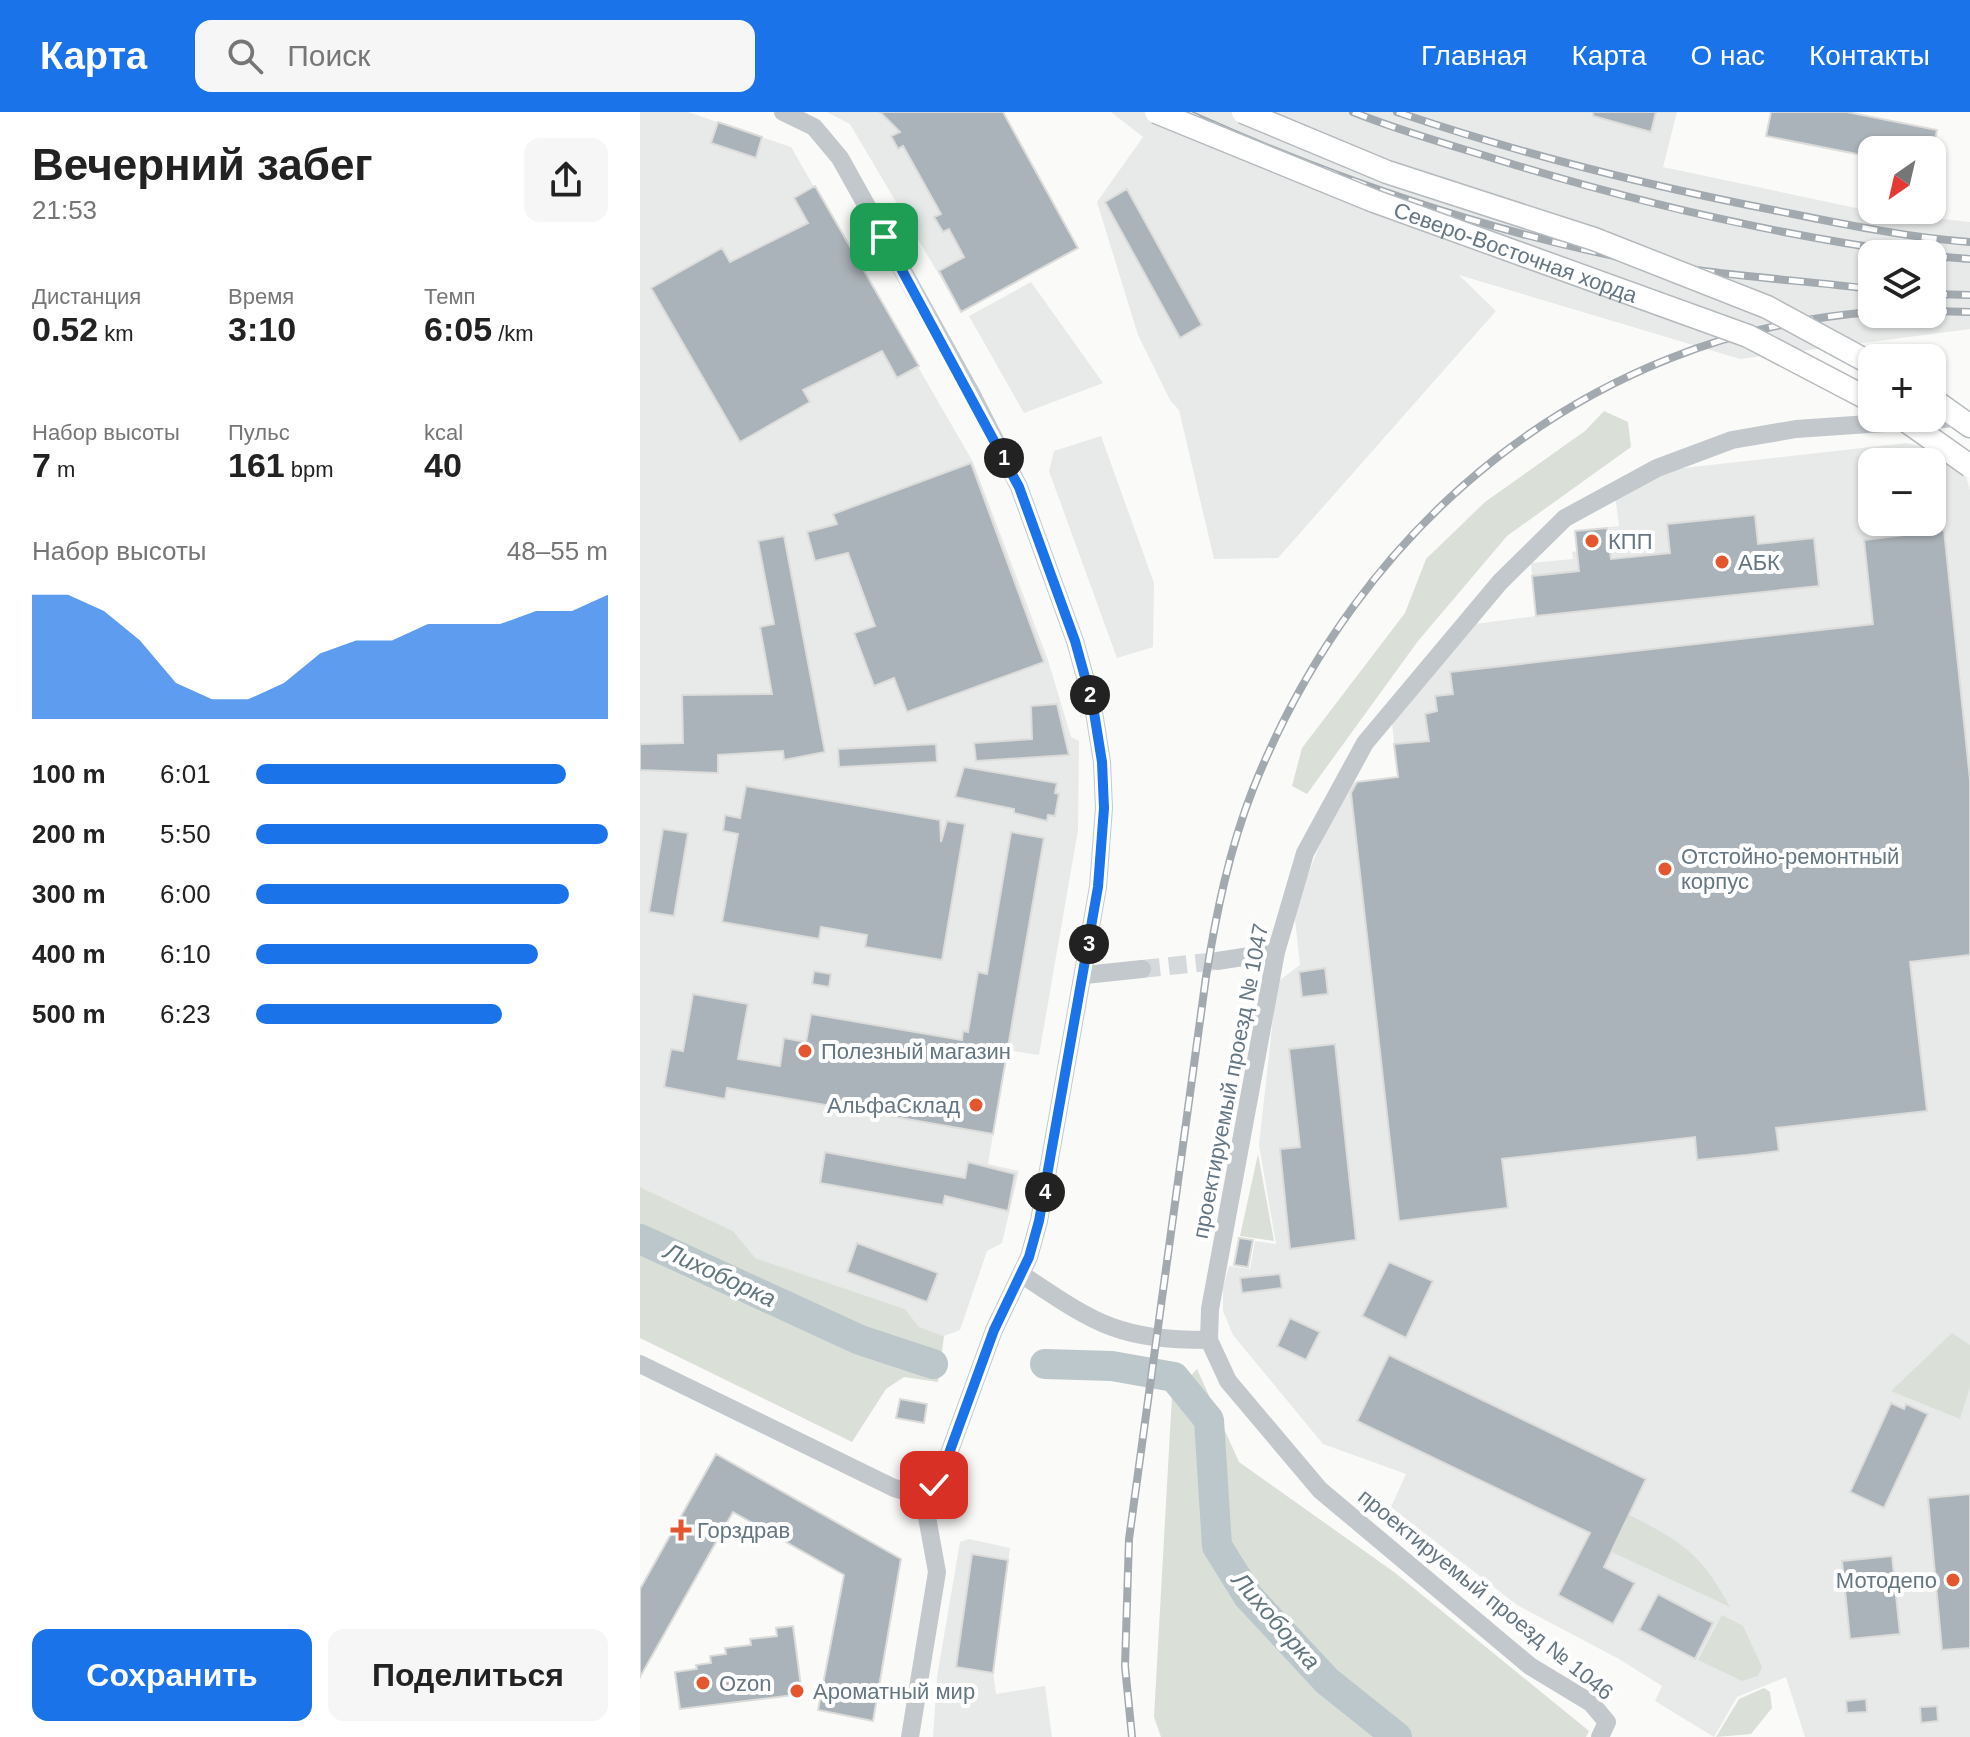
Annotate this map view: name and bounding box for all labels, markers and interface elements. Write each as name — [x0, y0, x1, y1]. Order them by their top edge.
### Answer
search box — [195, 20, 755, 92]
icon: search — [223, 34, 267, 78]
text: Карта — [40, 35, 147, 77]
text: Поиск — [287, 39, 370, 72]
text: Главная — [1421, 40, 1528, 71]
text: Карта — [1572, 40, 1646, 71]
text: О нас — [1690, 40, 1765, 71]
text: Контакты — [1809, 40, 1930, 71]
north arrow — [1858, 136, 1946, 224]
map controls — [1858, 136, 1946, 536]
button: share — [524, 138, 608, 222]
text: Вечерний забег — [32, 140, 373, 189]
text: 21:53 — [32, 195, 97, 225]
street label: Северо-Восточная хорда — [1390, 197, 1641, 308]
pin — [850, 203, 918, 271]
icon: arrive — [862, 215, 906, 259]
button: layers — [1858, 240, 1946, 328]
text: Дистанция — [32, 284, 141, 309]
text: Время — [228, 284, 294, 309]
text: Темп — [424, 284, 475, 309]
text: 0.52 — [32, 310, 98, 348]
text: 3:10 — [228, 310, 296, 348]
text: 6:05 — [424, 310, 492, 348]
text: km — [98, 321, 134, 346]
text: /km — [492, 321, 534, 346]
button: + — [1858, 344, 1946, 432]
text: Набор высоты — [32, 420, 180, 445]
text: Пульс — [228, 420, 290, 445]
text: kcal — [424, 420, 463, 445]
pin: 1 — [984, 438, 1024, 478]
text: 1 — [998, 445, 1010, 470]
text: 7 — [32, 446, 51, 484]
text: 161 — [228, 446, 285, 484]
text: 40 — [424, 446, 462, 484]
button: − — [1858, 448, 1946, 536]
text: m — [51, 457, 75, 482]
text: bpm — [285, 457, 334, 482]
place label: КПП — [1608, 529, 1652, 554]
marker: КПП — [1583, 532, 1601, 550]
text: Набор высоты — [32, 536, 207, 566]
text: 48–55 m — [507, 536, 608, 566]
place label: АБК — [1738, 550, 1780, 575]
marker: АБК — [1713, 553, 1731, 571]
pin: 2 — [1070, 675, 1110, 715]
text: 2 — [1084, 682, 1096, 707]
text: 100 m — [32, 759, 106, 789]
text: 6:01 — [160, 759, 211, 789]
text: 200 m — [32, 819, 106, 849]
text: 5:50 — [160, 819, 211, 849]
place label: Отстойно-ремонтный корпус — [1681, 844, 1899, 894]
marker: Отстойно-ремонтный корпус — [1656, 860, 1674, 878]
text: 300 m — [32, 879, 106, 909]
text: 6:00 — [160, 879, 211, 909]
street label: проектируемый проезд № 1047 — [1188, 921, 1273, 1241]
pin: 3 — [1069, 924, 1109, 964]
text: 3 — [1083, 931, 1095, 956]
text: 400 m — [32, 939, 106, 969]
text: 6:10 — [160, 939, 211, 969]
text: 500 m — [32, 999, 106, 1029]
text: 6:23 — [160, 999, 211, 1029]
place label: Полезный магазин — [821, 1039, 1011, 1064]
marker: Полезный магазин — [796, 1042, 814, 1060]
place label: АльфаСклад — [827, 1093, 960, 1118]
marker: АльфаСклад — [967, 1096, 985, 1114]
pin: 4 — [1025, 1172, 1065, 1212]
text: 4 — [1039, 1179, 1051, 1204]
water label: Лихоборка — [658, 1236, 780, 1312]
pin — [900, 1451, 968, 1519]
icon: check — [912, 1463, 956, 1507]
street label: проектируемый проезд № 1046 — [1353, 1484, 1618, 1705]
place label: Горздрав — [697, 1518, 790, 1543]
marker: Горздрав — [672, 1521, 690, 1539]
water label: Лихоборка — [1226, 1565, 1326, 1675]
place label: Мотодепо — [1836, 1568, 1937, 1593]
marker: Мотодепо — [1944, 1571, 1962, 1589]
button: Сохранить — [32, 1629, 312, 1721]
button: Поделиться — [328, 1629, 608, 1721]
place label: Ozon — [719, 1671, 772, 1696]
marker: Ozon — [694, 1674, 712, 1692]
place label: Ароматный мир — [813, 1679, 975, 1704]
marker: Ароматный мир — [788, 1682, 806, 1700]

